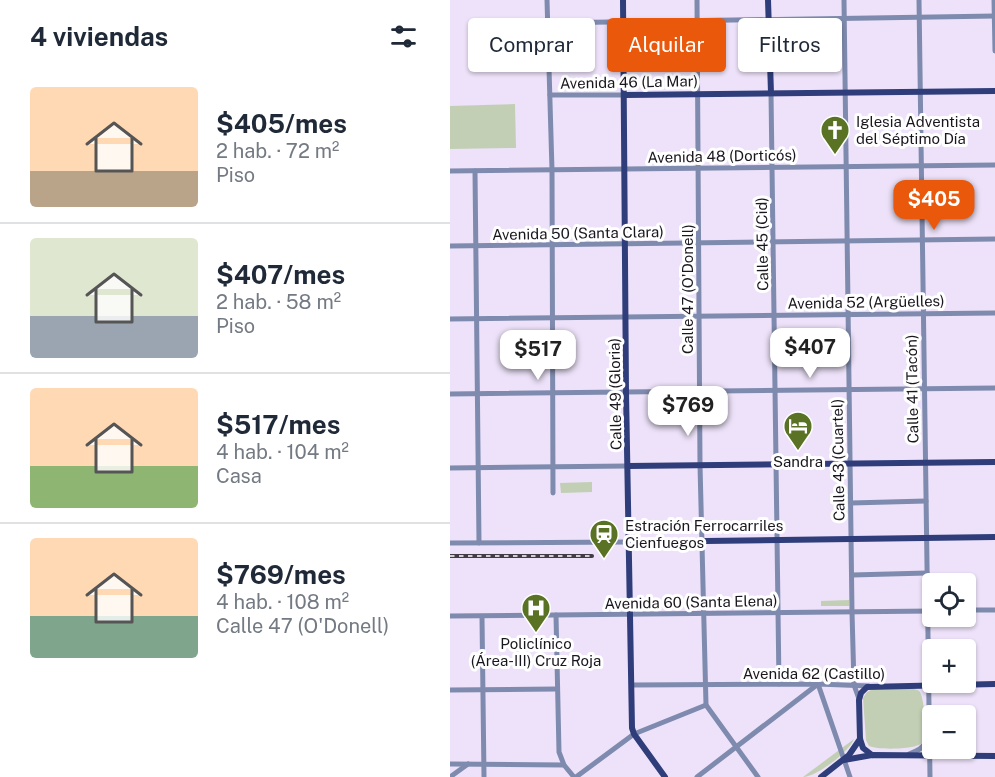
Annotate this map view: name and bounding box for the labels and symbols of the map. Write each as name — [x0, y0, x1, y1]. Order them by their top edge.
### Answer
street label: Avenida 46 (La Mar) — [560, 72, 698, 92]
place label: Iglesia Adventista del Séptimo Día — [856, 113, 980, 147]
church icon: Iglesia Adventista del Séptimo Día — [819, 114, 851, 156]
street label: Avenida 48 (Dorticós) — [647, 146, 797, 166]
pin: $405 — [898, 180, 970, 231]
street label: Calle 45 (Cid) — [753, 197, 771, 291]
street label: Avenida 50 (Santa Clara) — [492, 223, 664, 243]
street label: Calle 47 (O'Donell) — [679, 224, 696, 354]
street label: Avenida 52 (Argüelles) — [787, 292, 945, 312]
pin: $407 — [774, 328, 846, 379]
pin: $517 — [502, 330, 574, 381]
street label: Calle 41 (Tacón) — [903, 334, 921, 444]
street label: Calle 49 (Gloria) — [606, 338, 624, 450]
pin: $769 — [652, 386, 724, 437]
street label: Calle 43 (Cuartel) — [828, 399, 848, 521]
hotel icon: Sandra — [782, 410, 814, 452]
place label: Sandra — [773, 453, 823, 470]
place label: Estración Ferrocarriles Cienfuegos — [625, 517, 783, 551]
station icon: Estración Ferrocarriles Cienfuegos — [588, 518, 620, 560]
hospital icon: Policlínico (Área-III) Cruz Roja — [520, 592, 552, 634]
street label: Avenida 60 (Santa Elena) — [604, 592, 778, 612]
place label: Policlínico (Área-III) Cruz Roja — [471, 635, 601, 669]
street label: Avenida 62 (Castillo) — [743, 665, 885, 682]

